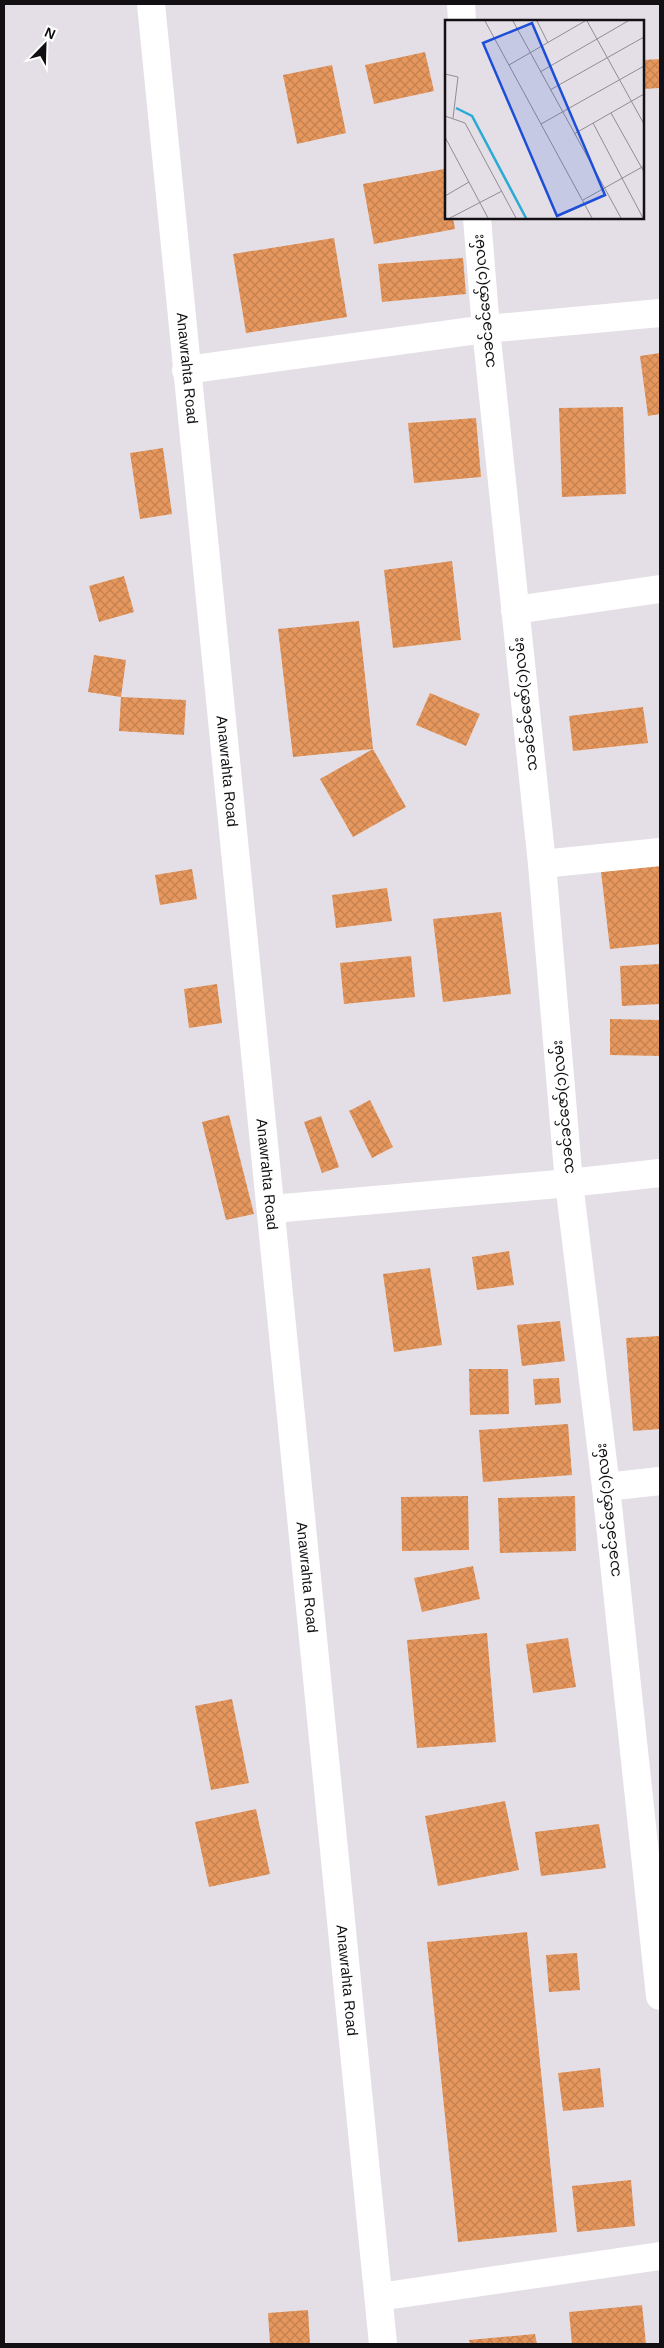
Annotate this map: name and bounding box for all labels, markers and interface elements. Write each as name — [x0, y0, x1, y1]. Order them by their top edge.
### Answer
north arrow — [20, 20, 70, 70]
inset map — [445, 20, 644, 219]
text: N — [42, 24, 58, 42]
street label: သခင်ခင်ဇော်(၁)လမ်း — [468, 233, 498, 369]
street label: Anawrahta Road — [174, 312, 202, 425]
street label: သခင်ခင်ဇော်(၁)လမ်း — [508, 636, 540, 772]
street label: Anawrahta Road — [214, 715, 242, 828]
street label: သခင်ခင်ဇော်(၁)လမ်း — [547, 1039, 577, 1175]
street label: Anawrahta Road — [254, 1118, 281, 1231]
street label: သခင်ခင်ဇော်(၁)လမ်း — [591, 1442, 623, 1578]
street label: Anawrahta Road — [294, 1521, 321, 1634]
street label: Anawrahta Road — [333, 1924, 361, 2037]

